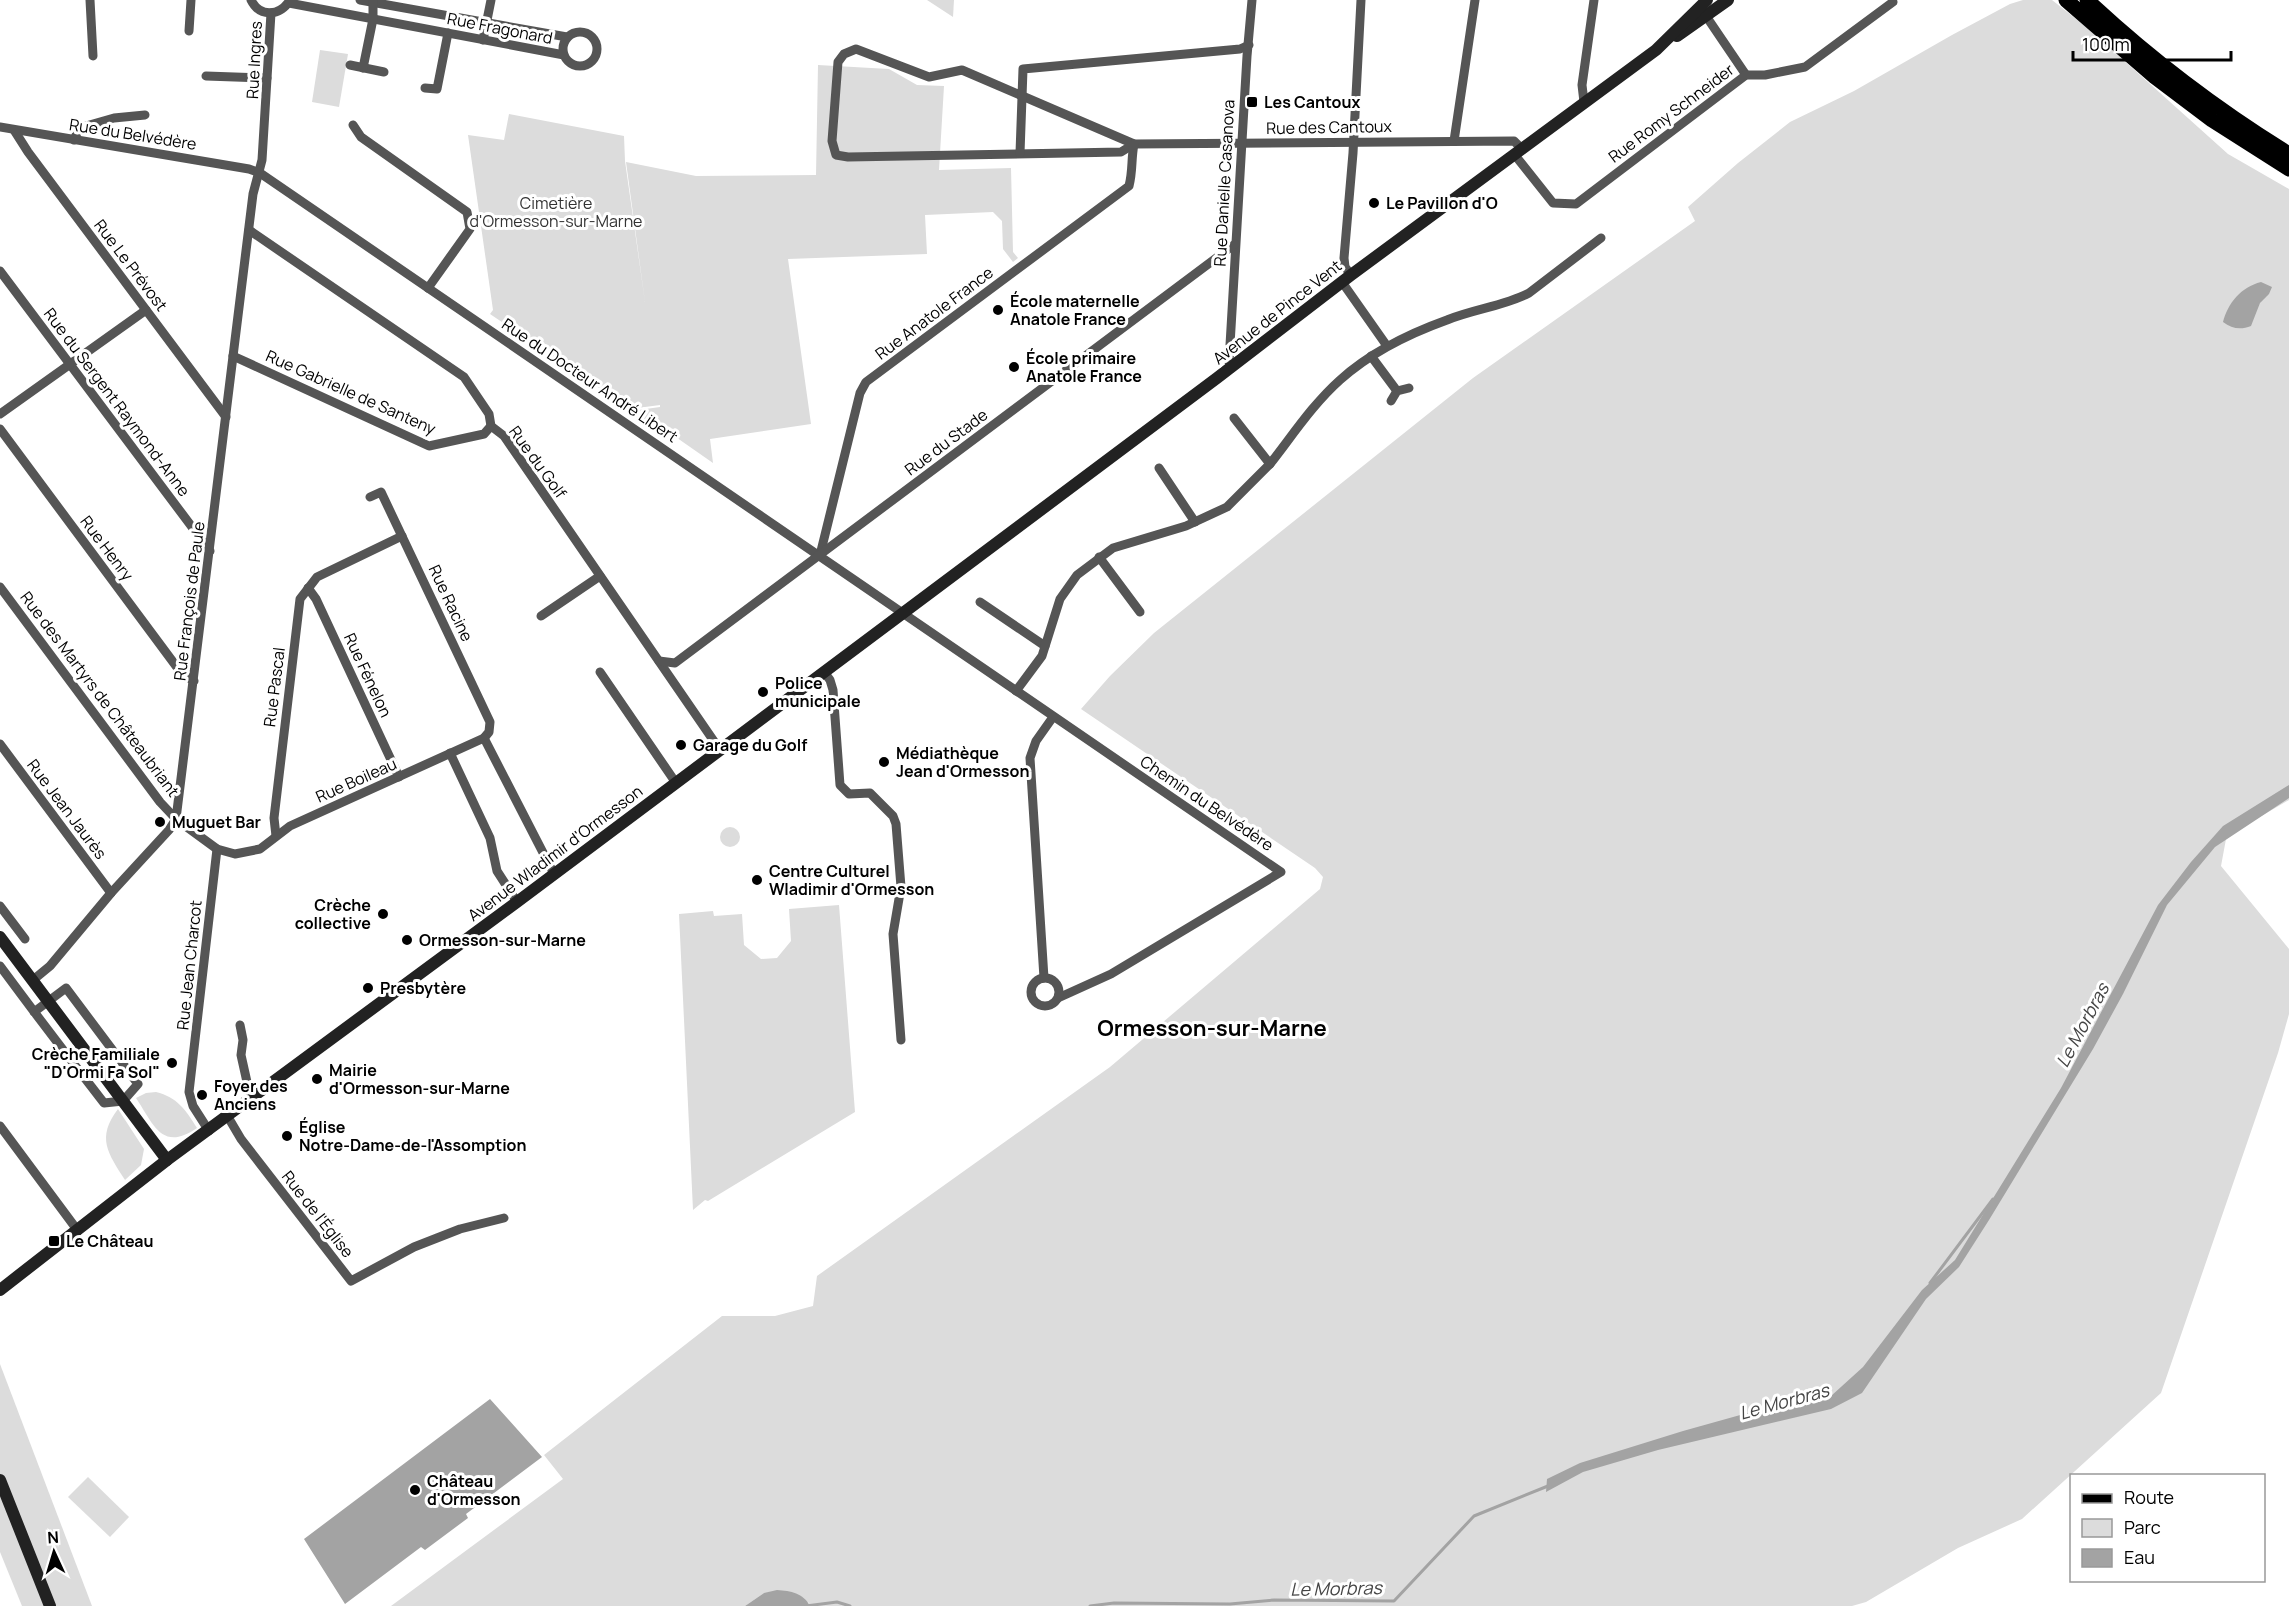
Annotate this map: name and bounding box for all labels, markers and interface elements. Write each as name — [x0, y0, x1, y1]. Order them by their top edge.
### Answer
street label: Rue Fragonard — [445, 7, 555, 49]
street label: Rue Ingres — [241, 20, 267, 100]
scale bar — [2073, 24, 2230, 62]
text: 100 m — [2082, 32, 2130, 56]
street label: Rue Romy Schneider — [1604, 58, 1738, 168]
place label: Les Cantoux — [1264, 91, 1360, 113]
marker: Les Cantoux — [1245, 95, 1259, 109]
street label: Rue Danielle Casanova — [1209, 99, 1239, 267]
street label: Rue du Belvédère — [68, 113, 198, 155]
street label: Rue des Cantoux — [1266, 115, 1393, 139]
park label: Cimetière d'Ormesson-sur-Marne — [470, 192, 642, 232]
place label: Le Pavillon d'O — [1386, 192, 1498, 214]
marker: Le Pavillon d'O — [1367, 196, 1381, 210]
street label: Rue Le Prévost — [89, 215, 173, 315]
street label: Avenue de Pince Vent — [1208, 255, 1346, 369]
street label: Rue Anatole France — [871, 261, 997, 365]
place label: École maternelle Anatole France — [1010, 290, 1140, 330]
street label: Rue du Sergent Raymond-Anne — [39, 303, 195, 501]
marker: École maternelle Anatole France — [991, 303, 1005, 317]
street label: Rue du Docteur André Libert — [498, 313, 682, 447]
street label: Rue Gabrielle de Santeny — [263, 345, 440, 440]
place label: École primaire Anatole France — [1026, 347, 1142, 387]
marker: École primaire Anatole France — [1007, 360, 1021, 374]
street label: Rue du Stade — [900, 404, 992, 480]
street label: Rue du Golf — [504, 421, 572, 503]
street label: Rue Henry — [75, 511, 139, 585]
street label: Rue François de Paule — [168, 520, 210, 682]
street label: Rue Racine — [424, 561, 478, 645]
street label: Rue des Martyrs de Châteaubriant — [15, 587, 185, 801]
street label: Rue Fénelon — [339, 629, 397, 721]
street label: Rue Pascal — [258, 646, 290, 728]
place label: Police municipale — [775, 672, 861, 712]
marker: Police municipale — [756, 685, 770, 699]
place label: Garage du Golf — [693, 734, 807, 756]
marker: Garage du Golf — [674, 738, 688, 752]
place label: Médiathèque Jean d'Ormesson — [896, 742, 1029, 782]
street label: Chemin du Belvédère — [1136, 750, 1278, 856]
street label: Rue Boileau — [312, 752, 400, 808]
street label: Rue Jean Jaurès — [22, 755, 112, 863]
marker: Médiathèque Jean d'Ormesson — [877, 755, 891, 769]
street label: Avenue Wladimir d'Ormesson — [463, 780, 647, 926]
place label: Muguet Bar — [172, 811, 261, 833]
marker: Muguet Bar — [153, 815, 167, 829]
place label: Centre Culturel Wladimir d'Ormesson — [769, 860, 934, 900]
marker: Centre Culturel Wladimir d'Ormesson — [750, 873, 764, 887]
place label: Crèche collective — [295, 894, 371, 934]
street label: Rue Jean Charcot — [171, 899, 207, 1031]
marker: Crèche collective — [376, 907, 390, 921]
place label: Ormesson-sur-Marne — [419, 929, 586, 951]
marker: Ormesson-sur-Marne — [400, 933, 414, 947]
place label: Presbytère — [380, 977, 466, 999]
water label: Le Morbras — [2050, 977, 2115, 1071]
marker: Presbytère — [361, 981, 375, 995]
district label: Ormesson-sur-Marne — [1097, 1013, 1327, 1043]
place label: Crèche Familiale "D'Ormi Fa Sol" — [32, 1043, 160, 1083]
marker: Crèche Familiale "D'Ormi Fa Sol" — [165, 1056, 179, 1070]
place label: Mairie d'Ormesson-sur-Marne — [329, 1059, 510, 1099]
marker: Mairie d'Ormesson-sur-Marne — [310, 1072, 324, 1086]
place label: Foyer des Anciens — [214, 1075, 288, 1115]
marker: Foyer des Anciens — [195, 1088, 209, 1102]
place label: Église Notre-Dame-de-l'Assomption — [299, 1116, 527, 1156]
marker: Église Notre-Dame-de-l'Assomption — [280, 1129, 294, 1143]
street label: Rue de l'Église — [277, 1166, 359, 1262]
place label: Le Château — [66, 1230, 154, 1252]
marker: Le Château — [47, 1234, 61, 1248]
water label: Le Morbras — [1737, 1377, 1833, 1424]
place label: Château d'Ormesson — [427, 1470, 521, 1510]
legend — [2070, 1474, 2265, 1582]
marker: Château d'Ormesson — [408, 1483, 422, 1497]
text: Route — [2124, 1485, 2174, 1509]
text: Parc — [2124, 1515, 2161, 1539]
north arrow — [24, 1522, 84, 1582]
text: N — [46, 1526, 59, 1548]
text: Eau — [2124, 1545, 2155, 1569]
water label: Le Morbras — [1290, 1575, 1384, 1601]

